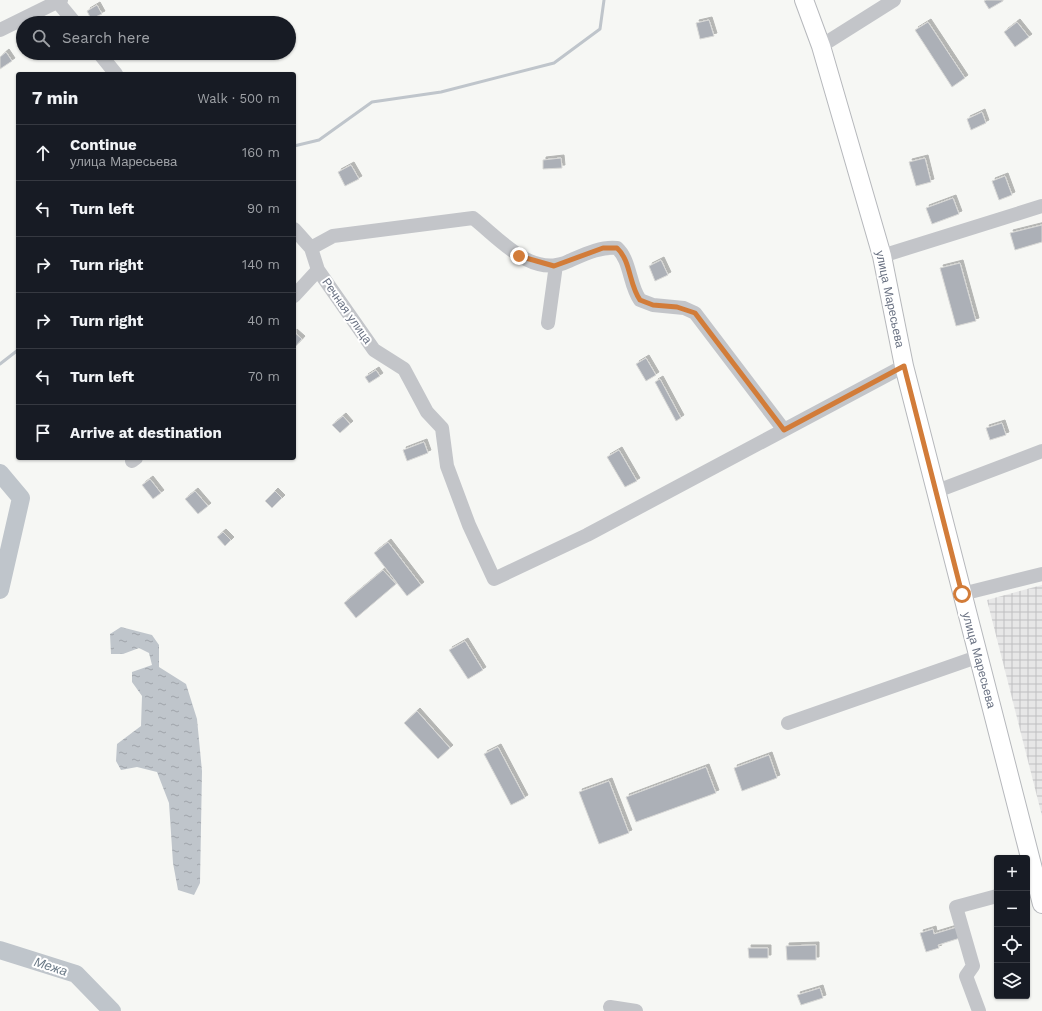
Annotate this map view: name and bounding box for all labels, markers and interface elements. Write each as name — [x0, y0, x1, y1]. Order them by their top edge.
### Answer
search box — [16, 16, 296, 60]
icon: search — [30, 27, 52, 49]
text: Search here — [62, 29, 150, 47]
text: 7 min — [32, 88, 78, 108]
text: Walk · 500 m — [197, 91, 280, 106]
text: Continue — [70, 136, 137, 154]
icon: ahead — [32, 142, 54, 164]
text: 160 m — [242, 145, 280, 160]
text: улица Маресьева — [70, 154, 177, 169]
icon: left — [32, 198, 54, 220]
text: Turn left — [70, 200, 134, 218]
text: 90 m — [247, 201, 280, 216]
route end — [510, 247, 528, 265]
street label: улица Маресьева — [873, 249, 907, 349]
icon: right — [32, 254, 54, 276]
text: Turn right — [70, 256, 143, 274]
text: 140 m — [242, 257, 280, 272]
street label: Речная улица — [319, 275, 375, 347]
icon: right — [32, 310, 54, 332]
text: Turn right — [70, 312, 143, 330]
text: 40 m — [247, 313, 280, 328]
icon: left — [32, 366, 54, 388]
text: Turn left — [70, 368, 134, 386]
text: 70 m — [248, 369, 280, 384]
icon: arrive — [32, 422, 54, 444]
text: Arrive at destination — [70, 424, 222, 442]
route start — [953, 585, 971, 603]
street label: улица Маресьева — [959, 610, 999, 710]
map controls — [994, 855, 1030, 999]
button: + — [994, 855, 1030, 891]
button: − — [994, 891, 1030, 927]
button: locate — [994, 927, 1030, 963]
water label: Межа — [32, 954, 69, 979]
button: layers — [994, 963, 1030, 999]

